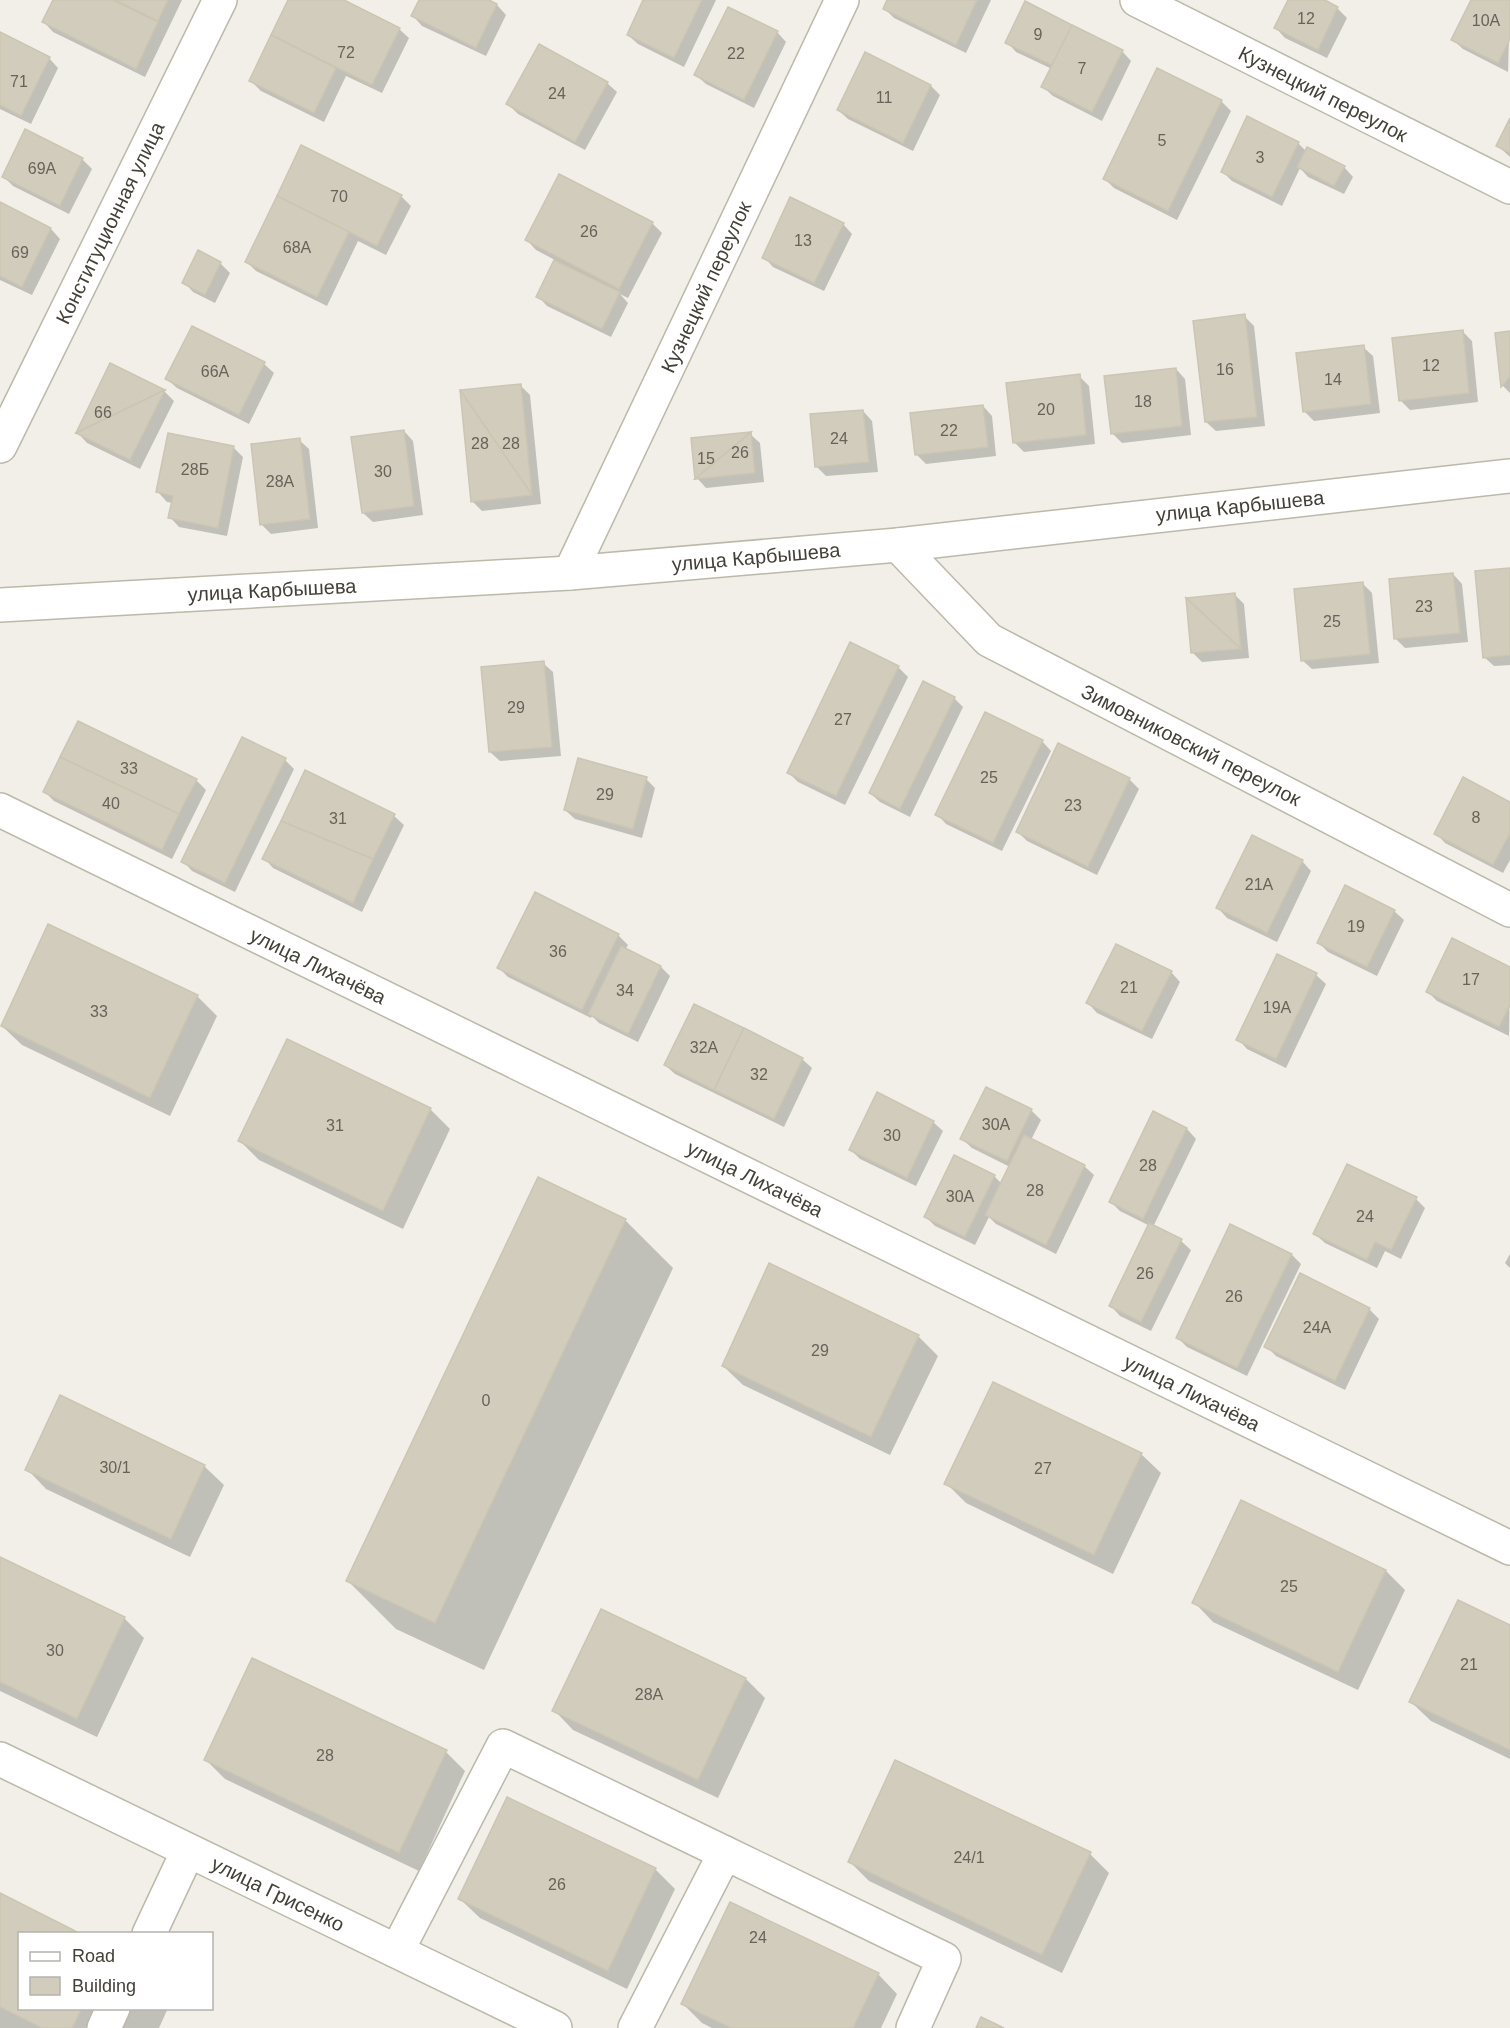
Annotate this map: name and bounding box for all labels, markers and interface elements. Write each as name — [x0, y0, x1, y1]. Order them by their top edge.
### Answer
house number: 12 — [1297, 10, 1315, 27]
house number: 10А — [1472, 12, 1501, 29]
house number: 9 — [1034, 26, 1043, 43]
street label: Кузнецкий переулок — [1235, 42, 1411, 146]
house number: 72 — [337, 44, 355, 61]
house number: 22 — [727, 45, 745, 62]
house number: 7 — [1078, 60, 1087, 77]
house number: 71 — [10, 73, 28, 90]
house number: 24 — [548, 85, 566, 102]
house number: 11 — [876, 89, 892, 106]
street label: Конституционная улица — [51, 118, 169, 328]
house number: 5 — [1158, 132, 1167, 149]
house number: 3 — [1256, 149, 1265, 166]
house number: 69А — [28, 160, 57, 177]
house number: 70 — [330, 188, 348, 205]
street label: Кузнецкий переулок — [657, 198, 755, 376]
house number: 26 — [580, 223, 598, 240]
house number: 13 — [794, 232, 812, 249]
house number: 68А — [283, 239, 312, 256]
house number: 69 — [11, 244, 29, 261]
house number: 12 — [1422, 357, 1440, 374]
house number: 16 — [1216, 361, 1234, 378]
house number: 66А — [201, 363, 230, 380]
house number: 14 — [1324, 371, 1342, 388]
house number: 18 — [1134, 393, 1152, 410]
house number: 20 — [1037, 401, 1055, 418]
house number: 66 — [94, 404, 112, 421]
house number: 22 — [940, 422, 958, 439]
house number: 24 — [830, 430, 848, 447]
house number: 28 — [471, 435, 489, 452]
house number: 28 — [502, 435, 520, 452]
house number: 26 — [731, 444, 749, 461]
house number: 15 — [697, 450, 715, 467]
house number: 28Б — [181, 461, 209, 478]
house number: 30 — [374, 463, 392, 480]
house number: 28А — [266, 473, 295, 490]
street label: улица Карбышева — [1155, 486, 1326, 526]
street label: улица Карбышева — [671, 539, 842, 575]
street label: улица Карбышева — [187, 575, 358, 605]
house number: 23 — [1415, 598, 1433, 615]
house number: 25 — [1323, 613, 1341, 630]
street label: Зимовниковский переулок — [1078, 680, 1305, 810]
house number: 29 — [507, 699, 525, 716]
house number: 27 — [834, 711, 852, 728]
house number: 33 — [120, 760, 138, 777]
house number: 25 — [980, 769, 998, 786]
house number: 29 — [596, 786, 614, 803]
house number: 40 — [102, 795, 120, 812]
house number: 23 — [1064, 797, 1082, 814]
house number: 8 — [1472, 809, 1481, 826]
house number: 31 — [329, 810, 347, 827]
house number: 21А — [1245, 876, 1274, 893]
house number: 19 — [1347, 918, 1365, 935]
street label: улица Лихачёва — [247, 924, 390, 1009]
house number: 36 — [549, 943, 567, 960]
house number: 17 — [1462, 971, 1480, 988]
house number: 21 — [1120, 979, 1138, 996]
house number: 34 — [616, 982, 634, 999]
house number: 19А — [1263, 999, 1292, 1016]
house number: 33 — [90, 1003, 108, 1020]
house number: 32А — [690, 1039, 719, 1056]
house number: 32 — [750, 1066, 768, 1083]
house number: 30А — [982, 1116, 1011, 1133]
house number: 31 — [326, 1117, 344, 1134]
house number: 30 — [883, 1127, 901, 1144]
street label: улица Лихачёва — [684, 1137, 827, 1222]
house number: 28 — [1139, 1157, 1157, 1174]
house number: 28 — [1026, 1182, 1044, 1199]
house number: 30А — [946, 1188, 975, 1205]
house number: 24 — [1356, 1208, 1374, 1225]
house number: 26 — [1136, 1265, 1154, 1282]
house number: 26 — [1225, 1288, 1243, 1305]
house number: 24А — [1303, 1319, 1332, 1336]
house number: 29 — [811, 1342, 829, 1359]
street label: улица Лихачёва — [1121, 1351, 1264, 1436]
house number: 0 — [482, 1392, 491, 1409]
house number: 30/1 — [99, 1459, 131, 1476]
house number: 27 — [1034, 1460, 1052, 1477]
house number: 25 — [1280, 1578, 1298, 1595]
house number: 30 — [46, 1642, 64, 1659]
house number: 21 — [1460, 1656, 1478, 1673]
house number: 28А — [635, 1686, 664, 1703]
house number: 28 — [316, 1747, 334, 1764]
house number: 24/1 — [953, 1849, 985, 1866]
street label: улица Грисенко — [208, 1852, 348, 1936]
house number: 26 — [548, 1876, 566, 1893]
house number: 24 — [749, 1929, 767, 1946]
legend — [18, 1932, 213, 2010]
text: Road — [72, 1946, 115, 1966]
text: Building — [72, 1976, 136, 1996]

